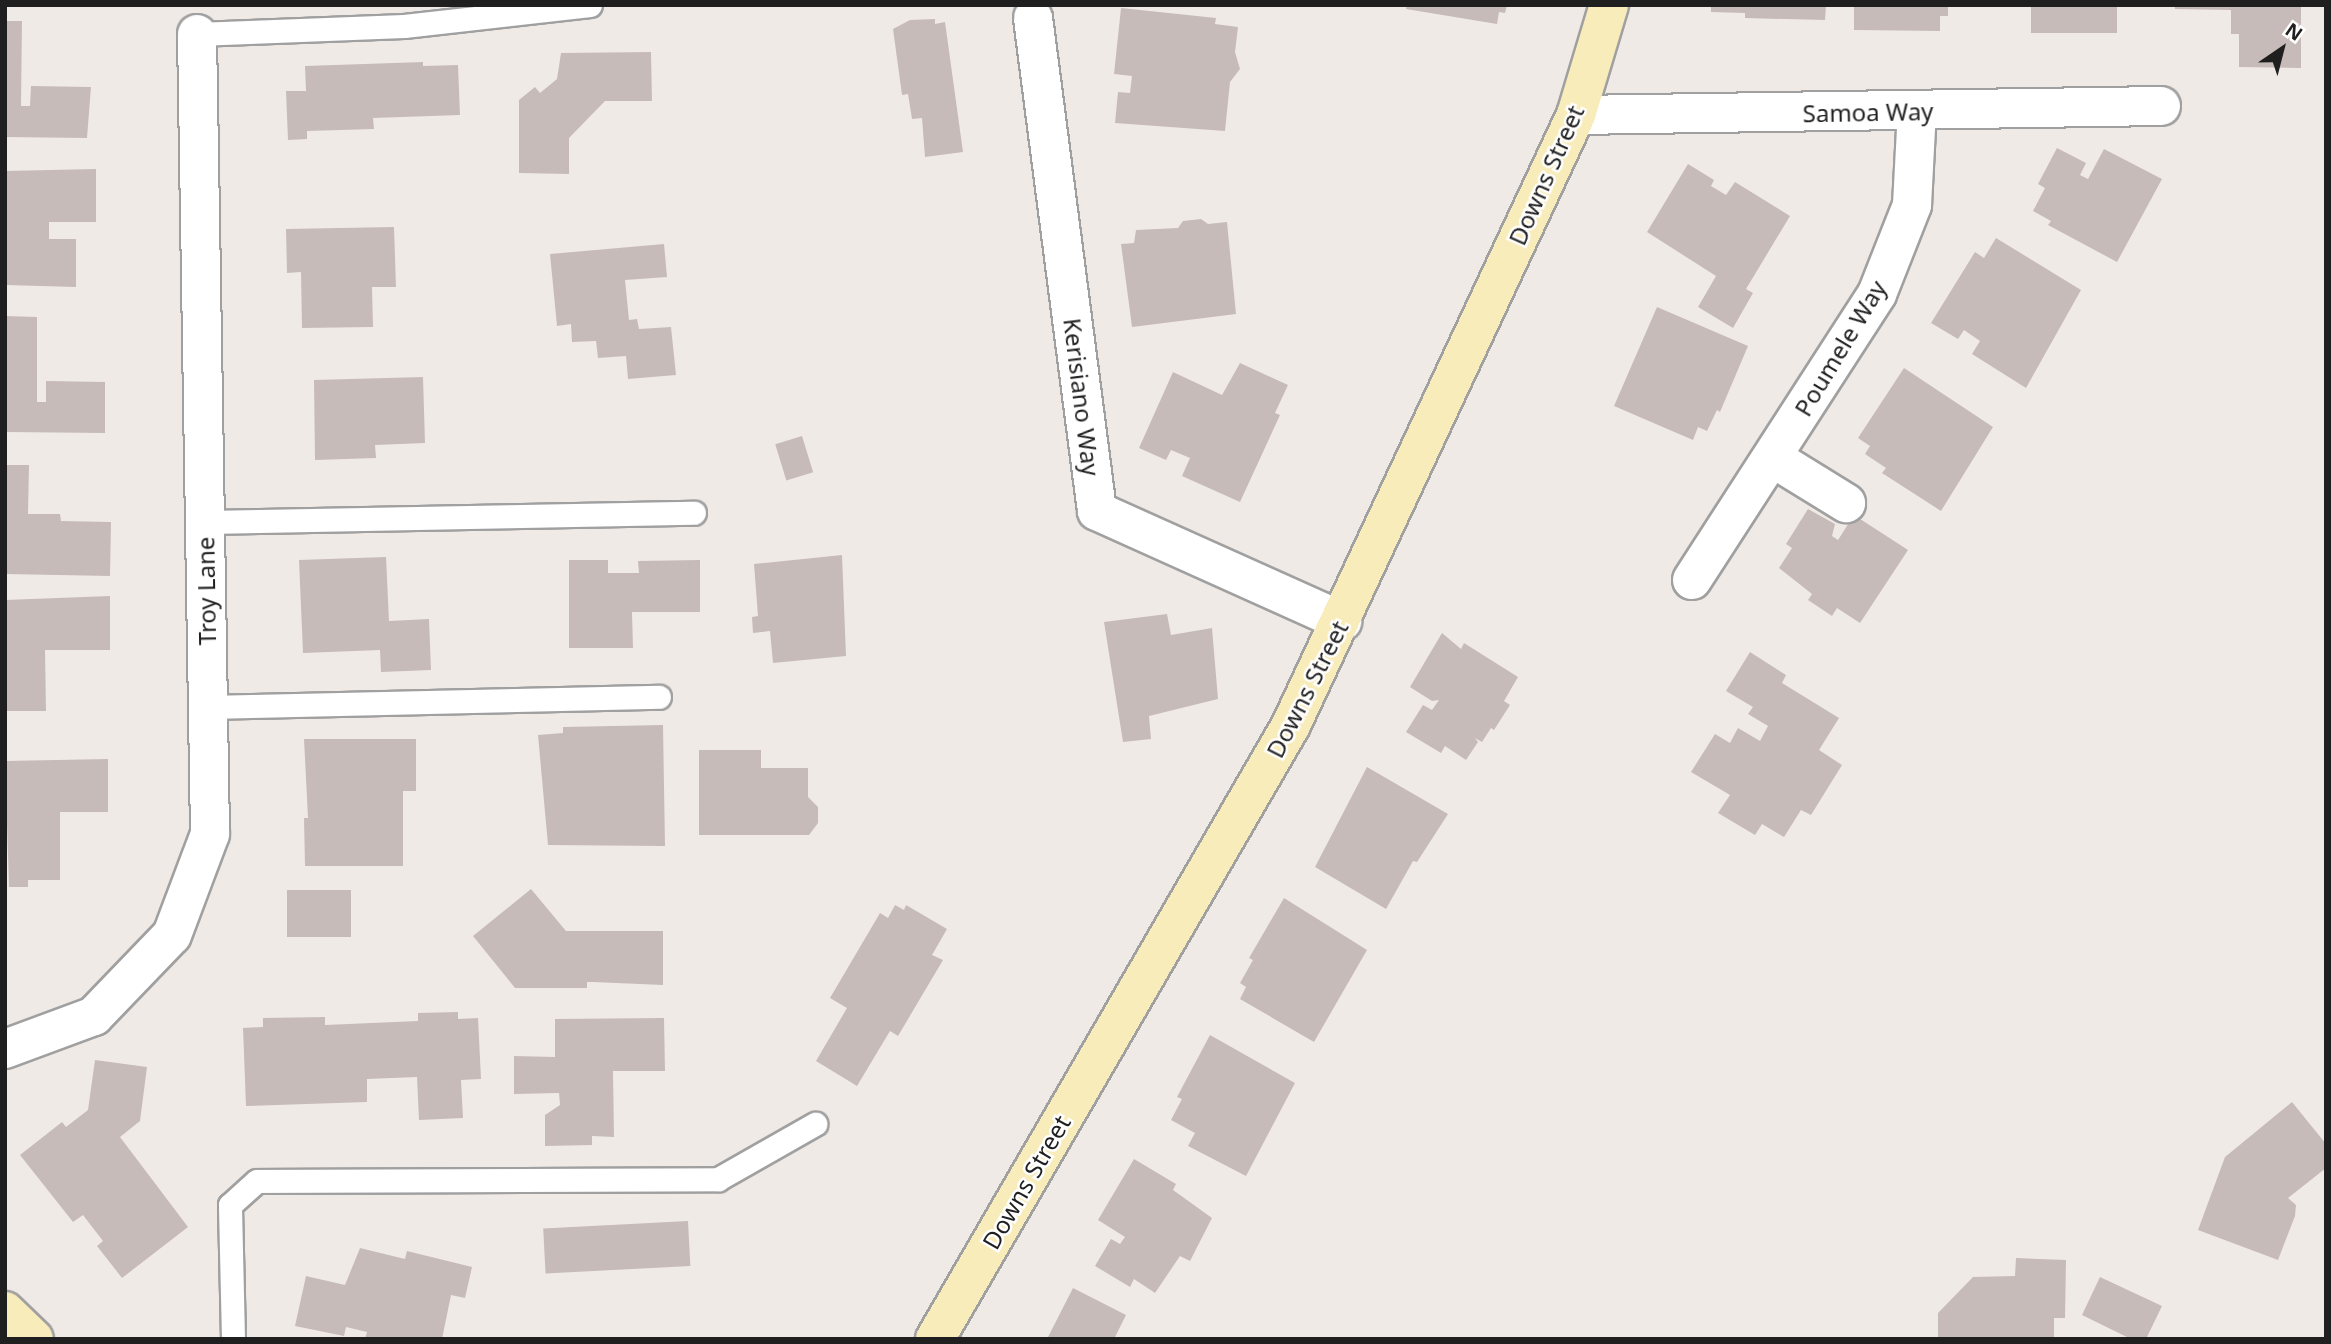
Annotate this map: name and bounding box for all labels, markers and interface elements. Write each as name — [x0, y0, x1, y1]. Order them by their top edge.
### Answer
north arrow — [2247, 14, 2317, 84]
text: N — [2280, 17, 2308, 47]
street label: Samoa Way — [1802, 96, 1934, 128]
street label: Downs Street — [1502, 101, 1590, 249]
street label: Poumele Way — [1788, 275, 1892, 421]
street label: Kerisiano Way — [1058, 316, 1106, 478]
street label: Troy Lane — [191, 537, 221, 645]
street label: Downs Street — [1260, 616, 1354, 762]
street label: Downs Street — [976, 1110, 1076, 1254]

